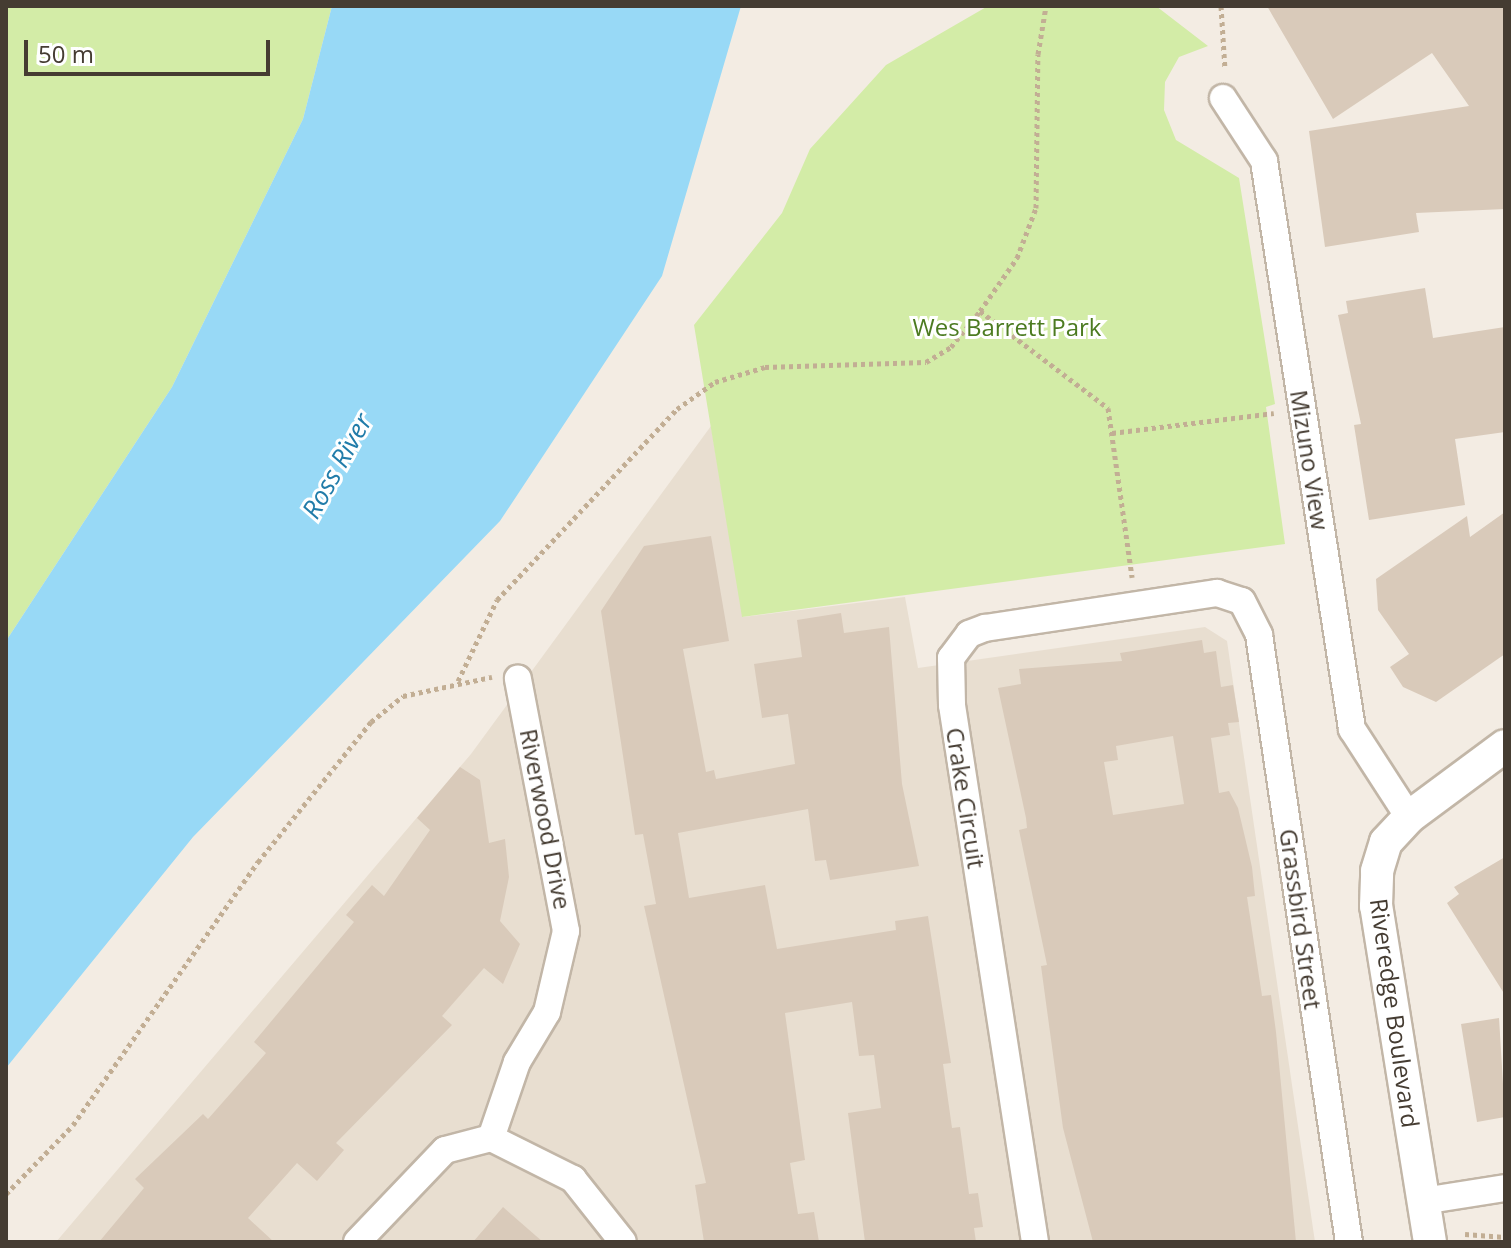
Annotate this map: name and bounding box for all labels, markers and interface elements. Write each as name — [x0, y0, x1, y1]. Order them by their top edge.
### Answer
scale bar — [28, 24, 274, 74]
text: 50 m — [38, 37, 94, 70]
park label: Wes Barrett Park — [913, 313, 1101, 341]
street label: Mizuno View — [1285, 388, 1335, 532]
water label: Ross River — [295, 408, 379, 524]
street label: Crake Circuit — [941, 725, 991, 871]
street label: Riverwood Drive — [514, 726, 578, 912]
street label: Grassbird Street — [1274, 827, 1328, 1011]
street label: Riveredge Boulevard — [1365, 897, 1425, 1129]

